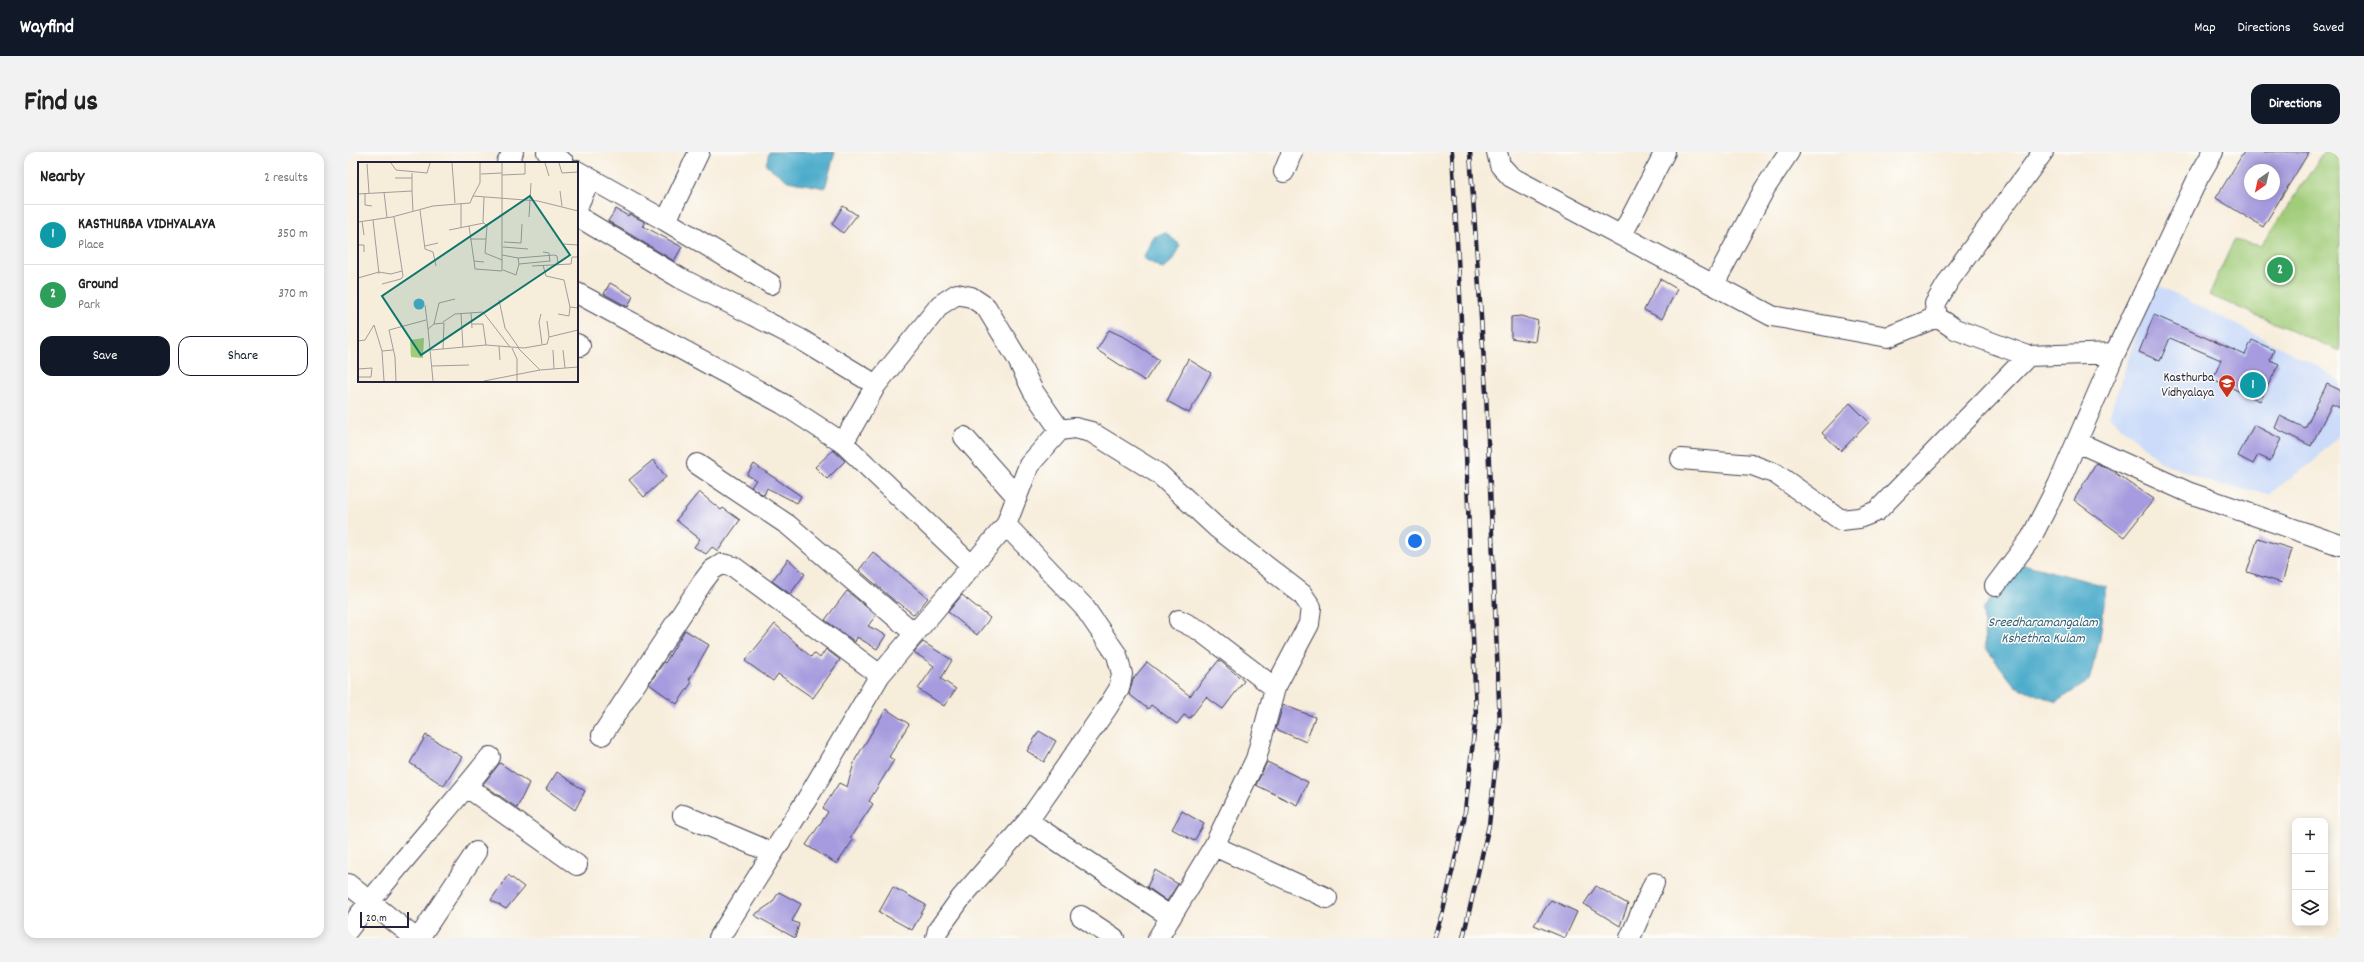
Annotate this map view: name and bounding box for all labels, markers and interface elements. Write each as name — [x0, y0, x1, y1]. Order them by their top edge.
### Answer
text: Wayfind — [20, 15, 74, 42]
text: Map — [2194, 18, 2216, 38]
text: Directions — [2238, 18, 2291, 38]
text: Saved — [2313, 18, 2344, 38]
text: Find us — [24, 84, 98, 124]
button: Directions — [2251, 84, 2340, 124]
inset map — [358, 162, 578, 382]
north arrow — [2244, 164, 2280, 200]
text: Nearby — [40, 166, 84, 190]
text: 2 results — [264, 169, 308, 188]
text: KASTHURBA VIDHYALAYA — [78, 214, 216, 236]
text: 1 — [52, 225, 54, 244]
text: 350 m — [277, 225, 308, 244]
text: Place — [78, 236, 104, 255]
pin: 2 — [2267, 255, 2293, 285]
text: Ground — [78, 274, 118, 296]
text: 2 — [50, 285, 56, 304]
text: 370 m — [278, 285, 308, 304]
text: Park — [78, 296, 100, 315]
button: Save — [40, 336, 170, 376]
button: Share — [178, 336, 308, 376]
place label: Kasthurba Vidhyalaya — [2161, 369, 2215, 403]
pin: 1 — [2240, 370, 2266, 400]
school or university icon: Kasthurba Vidhyalaya — [2217, 373, 2237, 398]
your location — [1405, 531, 1425, 551]
water label: Sreedharamangalam Kshethra Kulam — [1988, 613, 2098, 649]
map controls — [2292, 818, 2328, 926]
button: + — [2292, 818, 2328, 854]
button: − — [2292, 854, 2328, 890]
button: layers — [2292, 890, 2328, 926]
scale bar — [360, 910, 409, 929]
text: 20 m — [366, 911, 387, 927]

